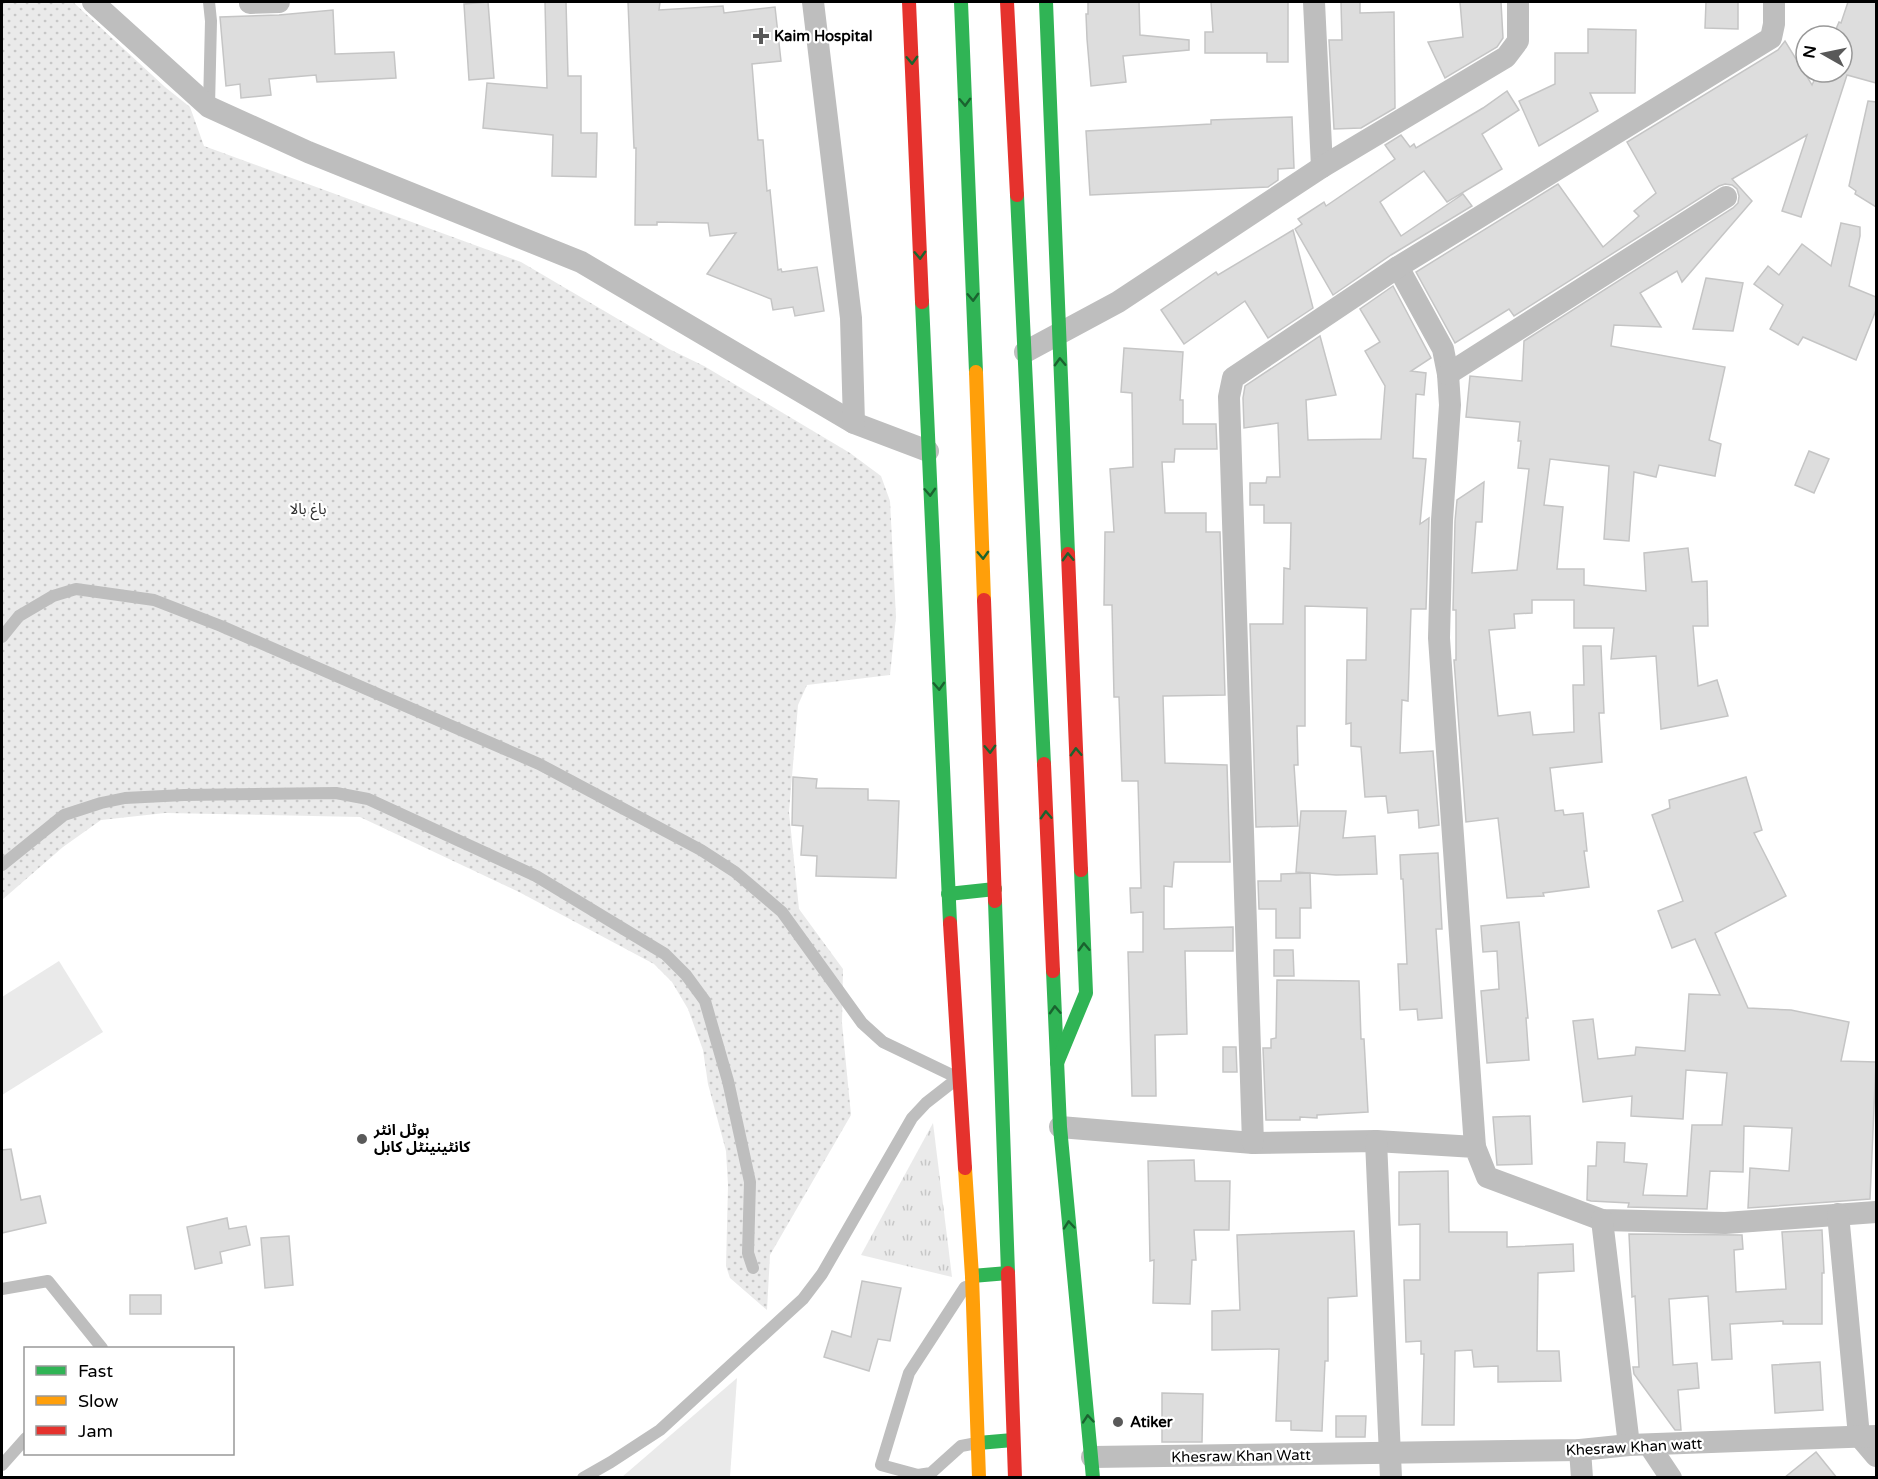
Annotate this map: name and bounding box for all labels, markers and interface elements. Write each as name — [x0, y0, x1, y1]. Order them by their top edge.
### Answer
north arrow — [1794, 24, 1854, 84]
marker: Kaim Hospital — [752, 27, 770, 45]
place label: Kaim Hospital — [774, 27, 872, 46]
text: N — [1799, 44, 1821, 60]
one-way arrow — [905, 55, 918, 64]
one-way arrow — [959, 97, 972, 106]
one-way arrow — [913, 250, 926, 259]
one-way arrow — [967, 292, 979, 301]
one-way arrow — [1054, 358, 1067, 367]
one-way arrow — [924, 487, 937, 496]
park label: باغ بالا — [289, 500, 327, 521]
one-way arrow — [977, 550, 989, 559]
one-way arrow — [1062, 553, 1075, 562]
one-way arrow — [932, 682, 945, 691]
one-way arrow — [984, 745, 996, 754]
one-way arrow — [1070, 748, 1082, 757]
one-way arrow — [1040, 810, 1053, 819]
one-way arrow — [1077, 942, 1090, 951]
one-way arrow — [1048, 1005, 1061, 1014]
place label: ہوٹل انٹر کانٹینینٹل کابل — [373, 1121, 471, 1156]
marker: ہوٹل انٹر کانٹینینٹل کابل — [355, 1132, 369, 1146]
one-way arrow — [1063, 1221, 1076, 1230]
legend — [24, 1347, 234, 1455]
text: Fast — [78, 1360, 113, 1382]
text: Slow — [78, 1390, 119, 1412]
place label: Atiker — [1130, 1413, 1173, 1431]
one-way arrow — [1082, 1415, 1095, 1424]
marker: Atiker — [1111, 1415, 1125, 1429]
text: Jam — [78, 1420, 113, 1442]
street label: Khesraw Khan watt — [1565, 1434, 1703, 1460]
street label: Khesraw Khan Watt — [1171, 1446, 1311, 1466]

